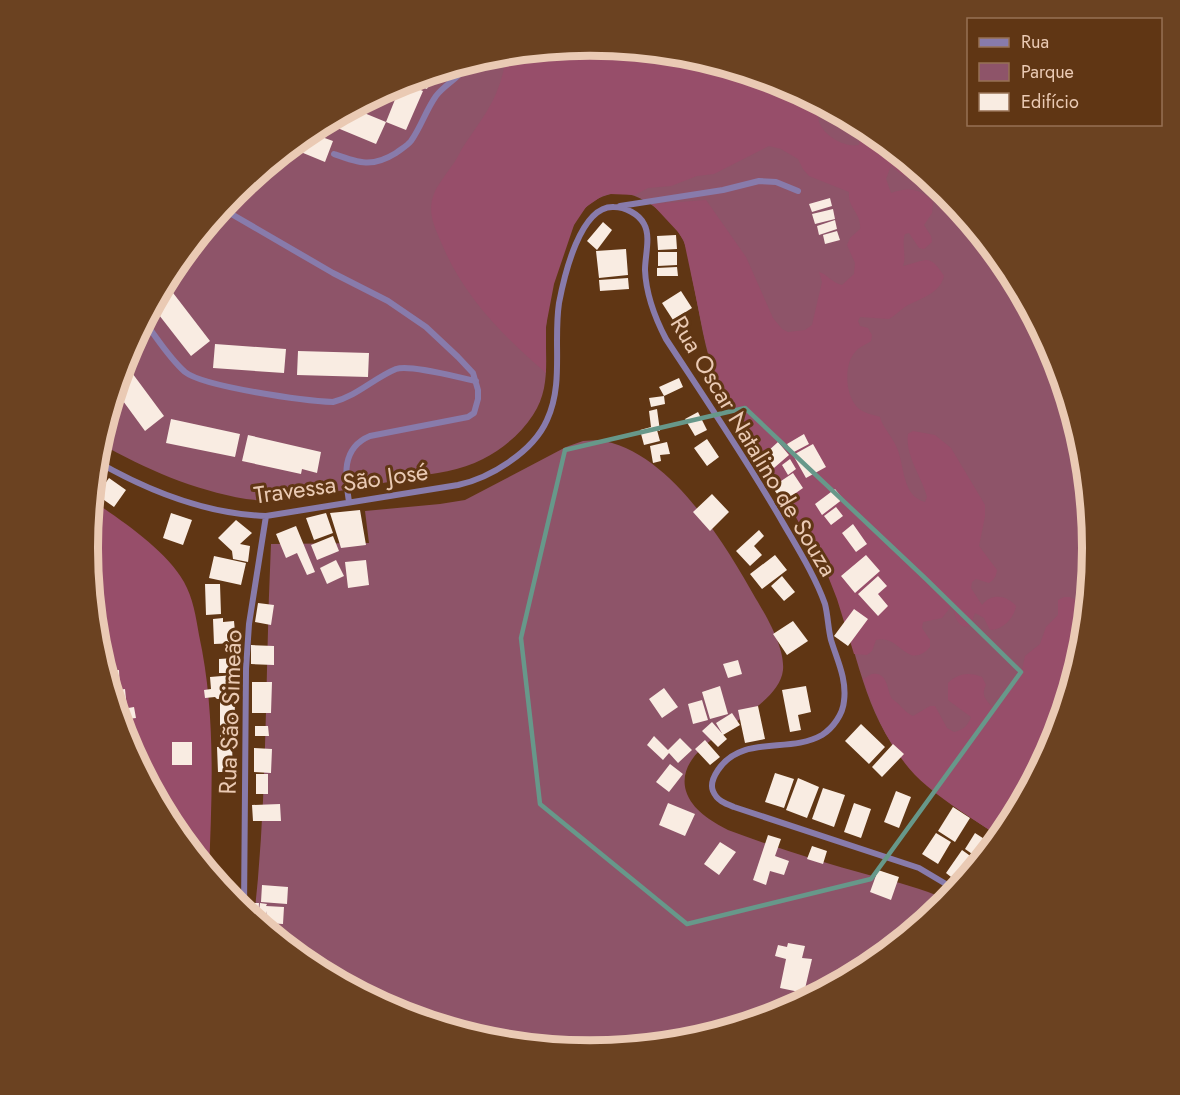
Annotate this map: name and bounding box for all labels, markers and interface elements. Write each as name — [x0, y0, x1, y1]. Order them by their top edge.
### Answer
legend — [967, 18, 1162, 126]
text: Rua — [1021, 29, 1049, 55]
text: Parque — [1021, 59, 1074, 85]
text: Edifício — [1021, 89, 1079, 115]
street label: Rua Oscar Natalino de Souza — [662, 309, 846, 583]
street label: Travessa São José — [252, 453, 430, 513]
street label: Rua São Simeão — [210, 629, 250, 795]

